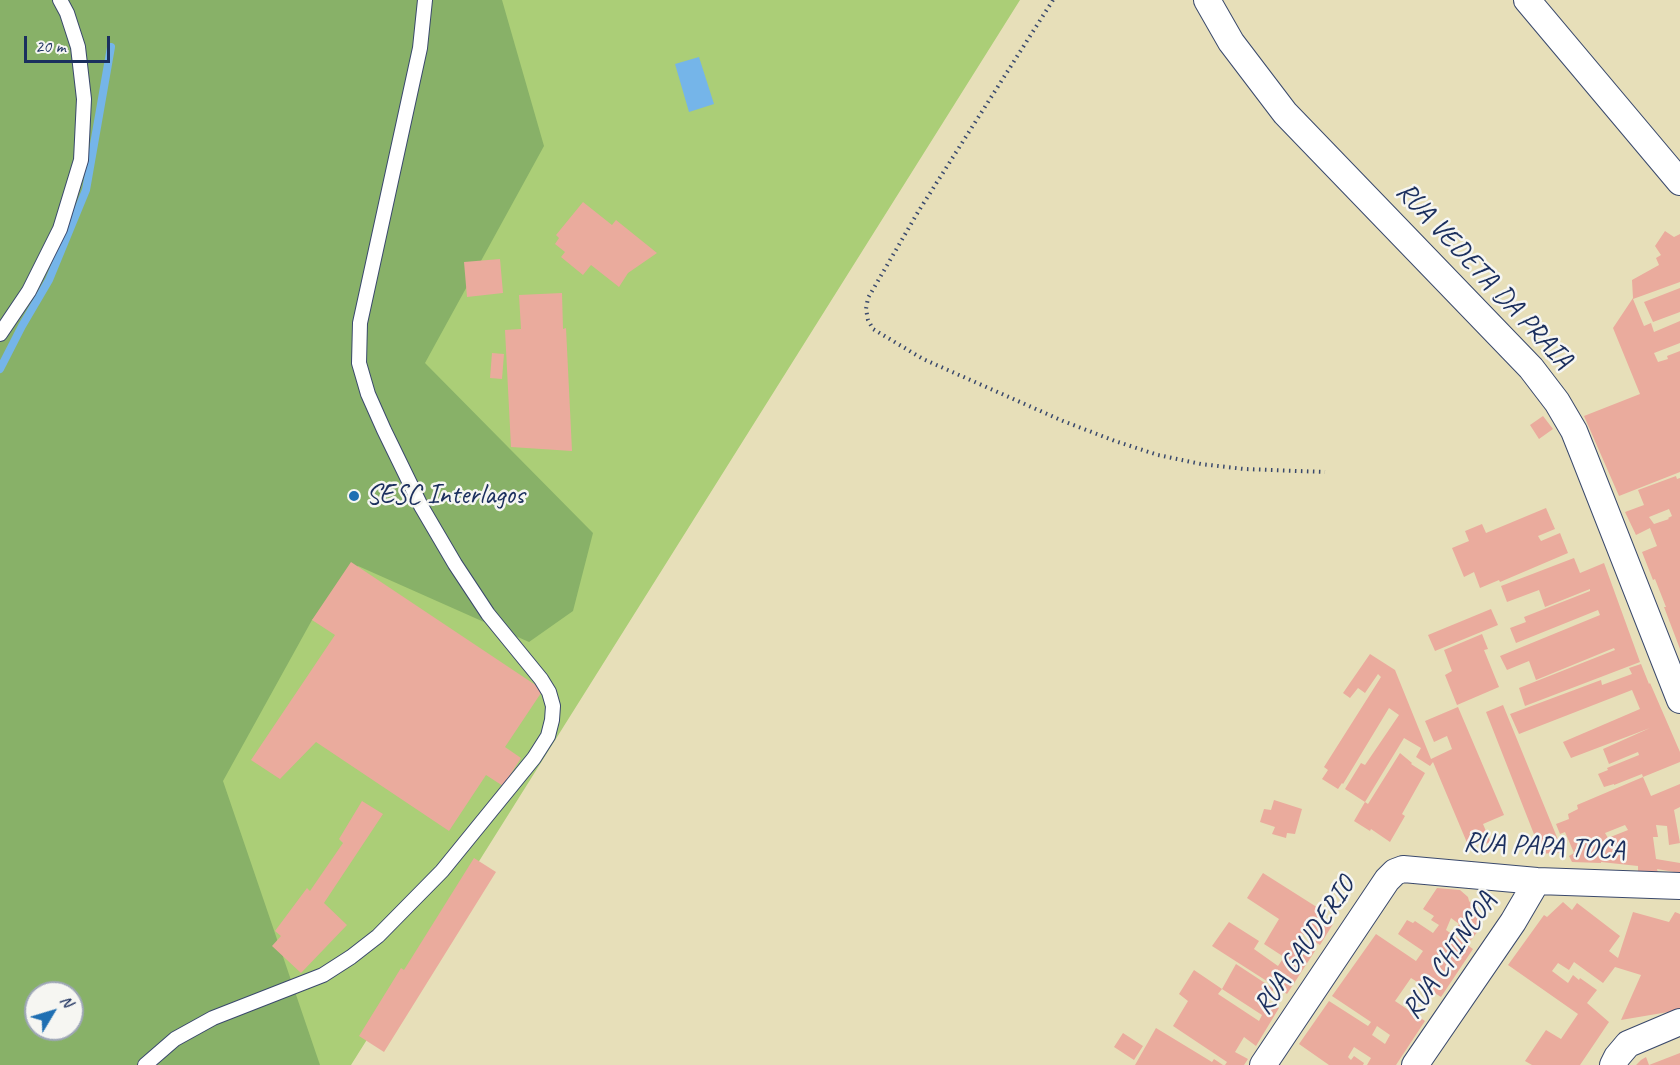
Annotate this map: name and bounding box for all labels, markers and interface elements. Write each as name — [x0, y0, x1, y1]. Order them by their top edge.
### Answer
scale bar — [27, 24, 112, 62]
text: 20 m — [35, 35, 66, 57]
street label: RUA VEDETA DA PRAIA — [1389, 175, 1579, 377]
place label: SESC Interlagos — [366, 479, 524, 513]
marker: SESC Interlagos — [347, 489, 361, 503]
street label: RUA PAPA TOCA — [1462, 826, 1626, 868]
street label: RUA GAUDERIO — [1247, 871, 1363, 1021]
street label: RUA CHINCOA — [1396, 887, 1504, 1025]
north arrow — [24, 981, 84, 1041]
text: N — [56, 991, 78, 1011]

